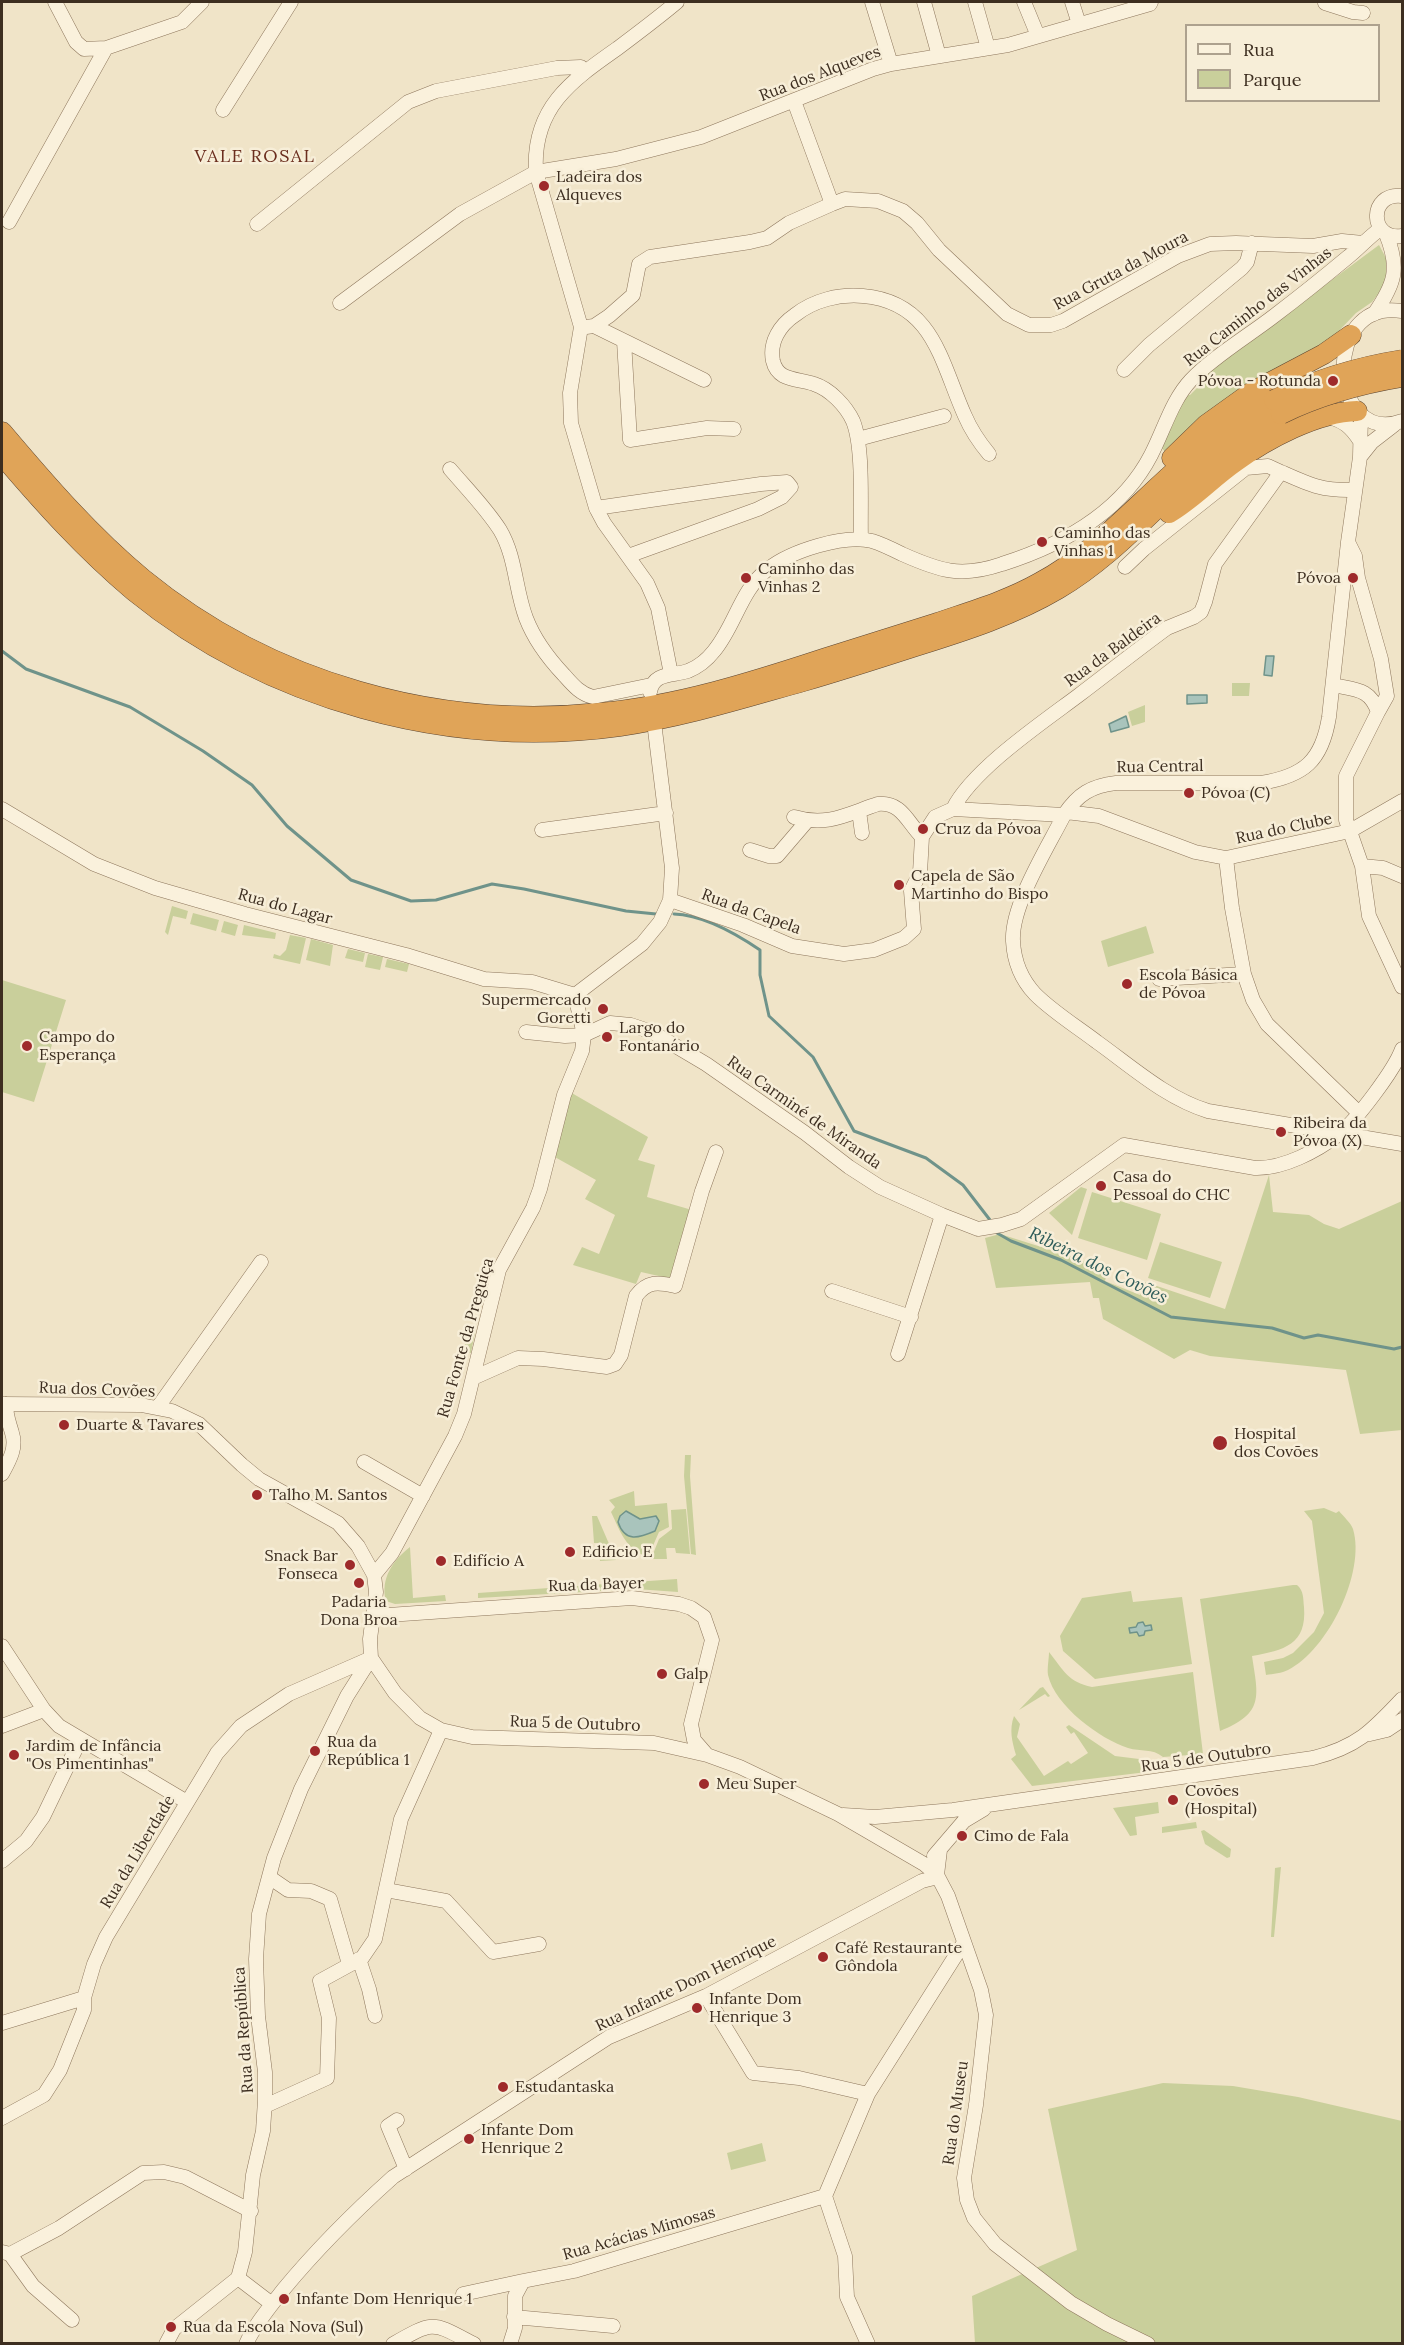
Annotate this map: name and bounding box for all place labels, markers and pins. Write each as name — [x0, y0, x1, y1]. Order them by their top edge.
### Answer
place label: Ladeira dos Alqueves — [556, 167, 642, 205]
marker: Ladeira dos Alqueves — [537, 179, 551, 193]
place label: Póvoa - Rotunda — [1198, 371, 1321, 391]
marker: Póvoa - Rotunda — [1326, 374, 1340, 388]
place label: Caminho das Vinhas 1 — [1054, 523, 1150, 561]
marker: Caminho das Vinhas 1 — [1035, 535, 1049, 549]
place label: Caminho das Vinhas 2 — [758, 559, 854, 597]
place label: Póvoa — [1297, 568, 1341, 588]
marker: Caminho das Vinhas 2 — [739, 571, 753, 585]
marker: Póvoa — [1346, 571, 1360, 585]
place label: Póvoa (C) — [1201, 783, 1270, 803]
marker: Póvoa (C) — [1182, 786, 1196, 800]
place label: Cruz da Póvoa — [935, 819, 1042, 839]
marker: Cruz da Póvoa — [916, 822, 930, 836]
place label: Capela de São Martinho do Bispo — [911, 866, 1048, 904]
marker: Capela de São Martinho do Bispo — [892, 878, 906, 892]
place label: Escola Básica de Póvoa — [1139, 965, 1238, 1003]
marker: Escola Básica de Póvoa — [1120, 977, 1134, 991]
place label: Supermercado Goretti — [482, 990, 591, 1028]
marker: Supermercado Goretti — [596, 1002, 610, 1016]
place label: Largo do Fontanário — [619, 1018, 700, 1056]
place label: Campo do Esperança — [39, 1027, 116, 1065]
marker: Largo do Fontanário — [600, 1030, 614, 1044]
marker: Campo do Esperança — [20, 1039, 34, 1053]
place label: Ribeira da Póvoa (X) — [1293, 1113, 1367, 1151]
marker: Ribeira da Póvoa (X) — [1274, 1125, 1288, 1139]
place label: Casa do Pessoal do CHC — [1113, 1167, 1230, 1205]
marker: Casa do Pessoal do CHC — [1094, 1179, 1108, 1193]
place label: Duarte & Tavares — [76, 1415, 204, 1435]
marker: Duarte & Tavares — [57, 1418, 71, 1432]
place label: Hospital dos Covões — [1234, 1424, 1318, 1462]
marker: Hospital dos Covões — [1211, 1434, 1229, 1452]
place label: Talho M. Santos — [269, 1485, 387, 1505]
marker: Talho M. Santos — [250, 1488, 264, 1502]
place label: Edificio E — [582, 1542, 653, 1562]
marker: Edificio E — [563, 1545, 577, 1559]
place label: Snack Bar Fonseca — [265, 1546, 338, 1584]
place label: Edifício A — [453, 1551, 524, 1571]
marker: Edifício A — [434, 1554, 448, 1568]
marker: Snack Bar Fonseca — [343, 1558, 357, 1572]
marker: Padaria Dona Broa — [352, 1576, 366, 1590]
place label: Padaria Dona Broa — [320, 1592, 398, 1630]
place label: Galp — [674, 1664, 708, 1684]
marker: Galp — [655, 1667, 669, 1681]
place label: Rua da República 1 — [327, 1732, 410, 1770]
place label: Jardim de Infância "Os Pimentinhas" — [26, 1736, 161, 1774]
marker: Rua da República 1 — [308, 1744, 322, 1758]
marker: Jardim de Infância "Os Pimentinhas" — [7, 1748, 21, 1762]
place label: Meu Super — [716, 1774, 797, 1794]
marker: Meu Super — [697, 1777, 711, 1791]
place label: Covões (Hospital) — [1185, 1781, 1257, 1819]
marker: Covões (Hospital) — [1166, 1793, 1180, 1807]
place label: Cimo de Fala — [974, 1826, 1069, 1846]
marker: Cimo de Fala — [955, 1829, 969, 1843]
place label: Café Restaurante Gôndola — [835, 1938, 962, 1976]
marker: Café Restaurante Gôndola — [816, 1950, 830, 1964]
place label: Infante Dom Henrique 3 — [709, 1989, 802, 2027]
marker: Infante Dom Henrique 3 — [690, 2001, 704, 2015]
place label: Estudantaska — [515, 2077, 614, 2097]
marker: Estudantaska — [496, 2080, 510, 2094]
place label: Infante Dom Henrique 2 — [481, 2120, 574, 2158]
marker: Infante Dom Henrique 2 — [462, 2132, 476, 2146]
place label: Infante Dom Henrique 1 — [296, 2289, 472, 2309]
marker: Infante Dom Henrique 1 — [277, 2292, 291, 2306]
place label: Rua da Escola Nova (Sul) — [183, 2317, 363, 2337]
marker: Rua da Escola Nova (Sul) — [164, 2320, 178, 2334]

